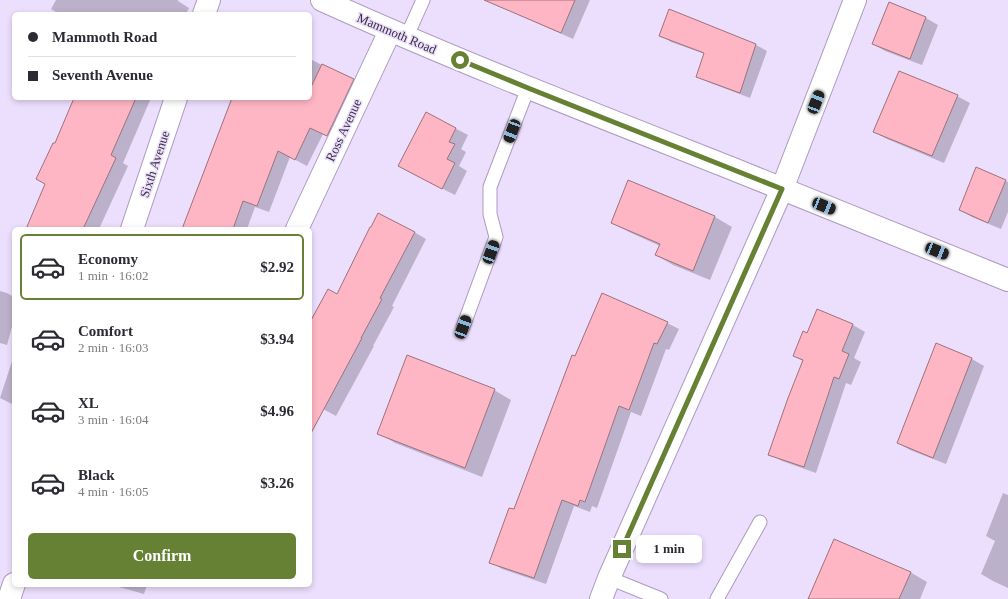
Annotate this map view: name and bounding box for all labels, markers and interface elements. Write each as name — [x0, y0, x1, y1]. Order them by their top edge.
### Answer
street label: Mammoth Road — [355, 10, 439, 57]
text: Mammoth Road — [52, 29, 157, 45]
route start — [451, 51, 469, 69]
text: Seventh Avenue — [52, 67, 153, 83]
car — [806, 89, 826, 115]
street label: Ross Avenue — [322, 96, 365, 164]
car — [502, 118, 522, 144]
street label: Sixth Avenue — [137, 129, 172, 199]
car — [811, 196, 837, 216]
car — [481, 239, 501, 265]
car — [924, 241, 950, 261]
icon: car — [30, 249, 66, 285]
text: Economy — [78, 251, 138, 267]
text: $2.92 — [260, 259, 294, 275]
text: 1 min · 16:02 — [78, 268, 148, 283]
car — [453, 314, 473, 340]
icon: car — [30, 321, 66, 357]
text: Comfort — [78, 323, 133, 339]
text: $3.94 — [260, 331, 294, 347]
text: 2 min · 16:03 — [78, 340, 148, 355]
icon: car — [30, 393, 66, 429]
text: XL — [78, 395, 99, 411]
text: $4.96 — [260, 403, 294, 419]
text: 3 min · 16:04 — [78, 412, 148, 427]
icon: car — [30, 465, 66, 501]
text: Black — [78, 467, 115, 483]
text: $3.26 — [260, 475, 294, 491]
text: 4 min · 16:05 — [78, 484, 148, 499]
button: Confirm — [28, 533, 296, 579]
callout: 1 min — [636, 535, 702, 563]
route end — [613, 540, 631, 558]
text: 1 min — [653, 541, 685, 556]

